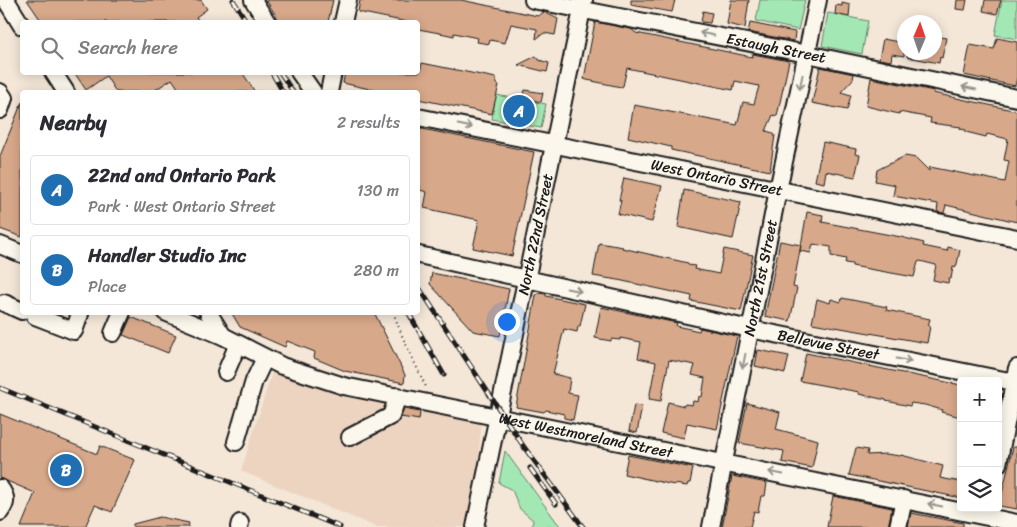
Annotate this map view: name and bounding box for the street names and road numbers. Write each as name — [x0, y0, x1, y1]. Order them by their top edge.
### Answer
street label: Estaugh Street — [724, 25, 829, 71]
street label: West Ontario Street — [649, 151, 786, 203]
street label: North 22nd Street — [510, 171, 561, 297]
street label: North 21st Street — [736, 217, 785, 339]
street label: Bellevue Street — [775, 322, 882, 368]
street label: West Westmoreland Street — [497, 405, 676, 466]

